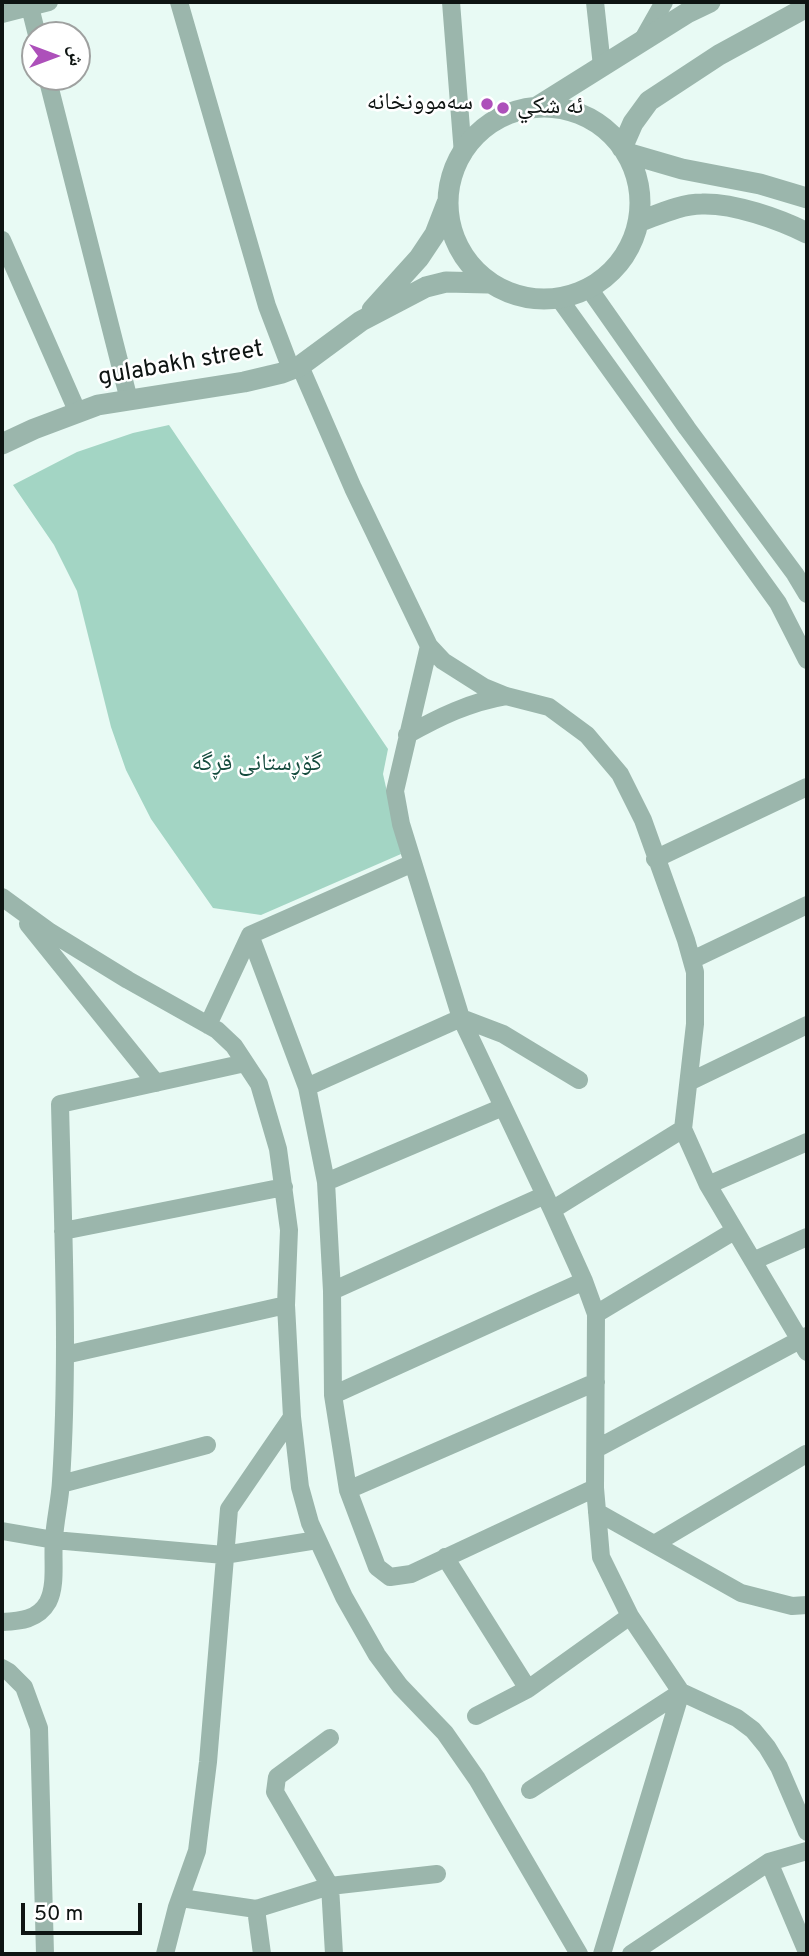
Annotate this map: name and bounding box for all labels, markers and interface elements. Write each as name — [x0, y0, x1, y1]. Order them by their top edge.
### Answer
north arrow — [21, 21, 91, 91]
text: ش — [63, 46, 87, 66]
place label: سەموونخانە — [367, 90, 473, 118]
place label: ئه شكي — [517, 94, 583, 122]
marker: سەموونخانە — [479, 96, 495, 112]
marker: ئه شكي — [495, 100, 511, 116]
street label: gulabakh street — [96, 336, 266, 394]
park label: گۆڕستانی قڕگە — [192, 751, 322, 779]
scale bar — [24, 1890, 145, 1934]
text: 50 m — [34, 1901, 83, 1928]

